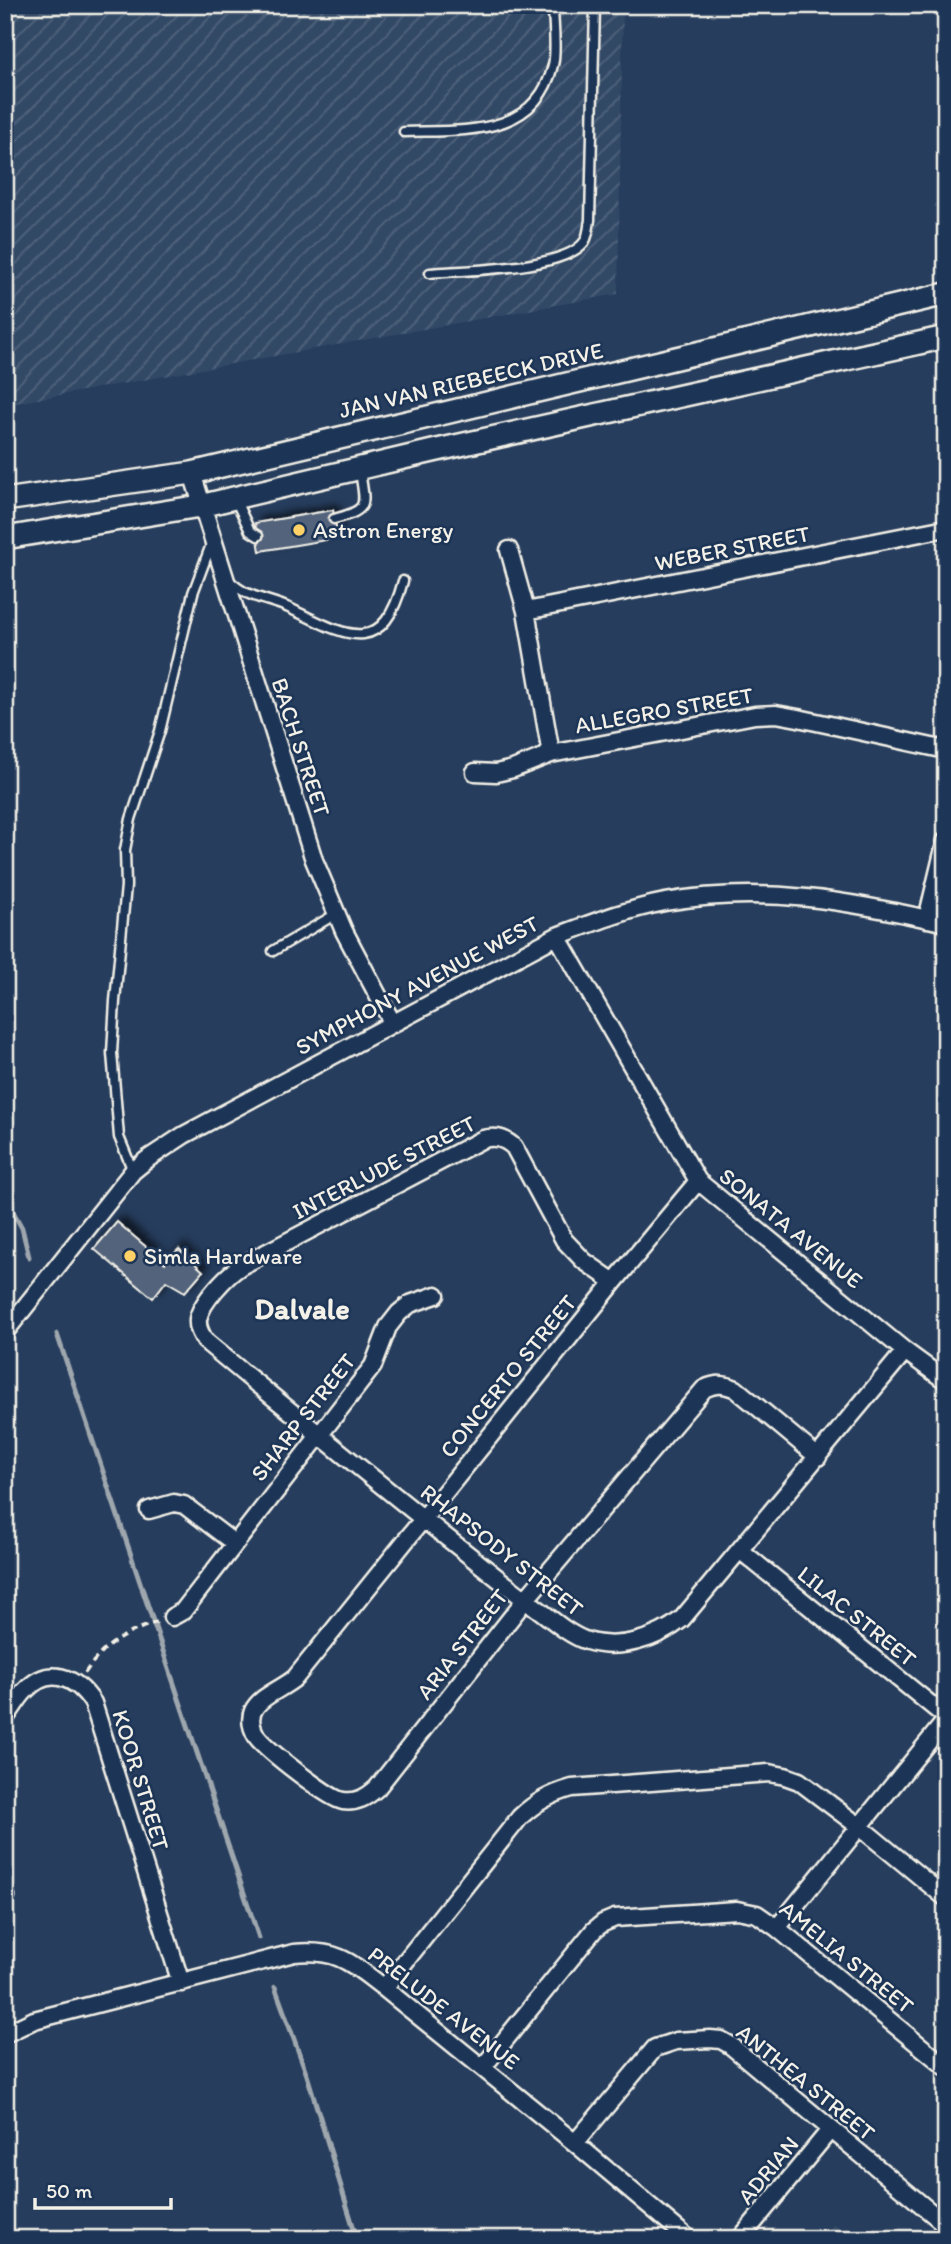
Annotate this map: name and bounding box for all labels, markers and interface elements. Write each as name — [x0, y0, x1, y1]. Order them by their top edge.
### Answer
street label: JAN VAN RIEBEECK DRIVE — [336, 336, 606, 424]
place label: Astron Energy — [313, 516, 453, 544]
street label: WEBER STREET — [652, 519, 812, 577]
marker: Astron Energy — [291, 522, 307, 538]
street label: BACH STREET — [265, 674, 337, 820]
street label: ALLEGRO STREET — [573, 681, 755, 739]
street label: SYMPHONY AVENUE WEST — [291, 909, 544, 1061]
street label: INTERLUDE STREET — [288, 1109, 480, 1225]
street label: SONATA AVENUE — [714, 1162, 868, 1294]
place label: Simla Hardware — [144, 1242, 303, 1270]
marker: Simla Hardware — [122, 1248, 138, 1264]
street label: CONCERTO STREET — [434, 1289, 582, 1463]
district label: Dalvale — [254, 1290, 350, 1327]
street label: SHARP STREET — [244, 1348, 362, 1486]
street label: RHAPSODY STREET — [415, 1478, 589, 1622]
street label: LILAC STREET — [792, 1560, 922, 1673]
street label: ARIA STREET — [410, 1583, 514, 1705]
street label: KOOR STREET — [106, 1706, 176, 1854]
street label: AMELIA STREET — [774, 1894, 920, 2020]
street label: PRELUDE AVENUE — [363, 1940, 525, 2076]
street label: ANTHEA STREET — [731, 2018, 881, 2147]
street label: ADRIAN — [731, 2130, 805, 2210]
scale bar — [35, 2167, 172, 2211]
text: 50 m — [46, 2178, 93, 2203]

